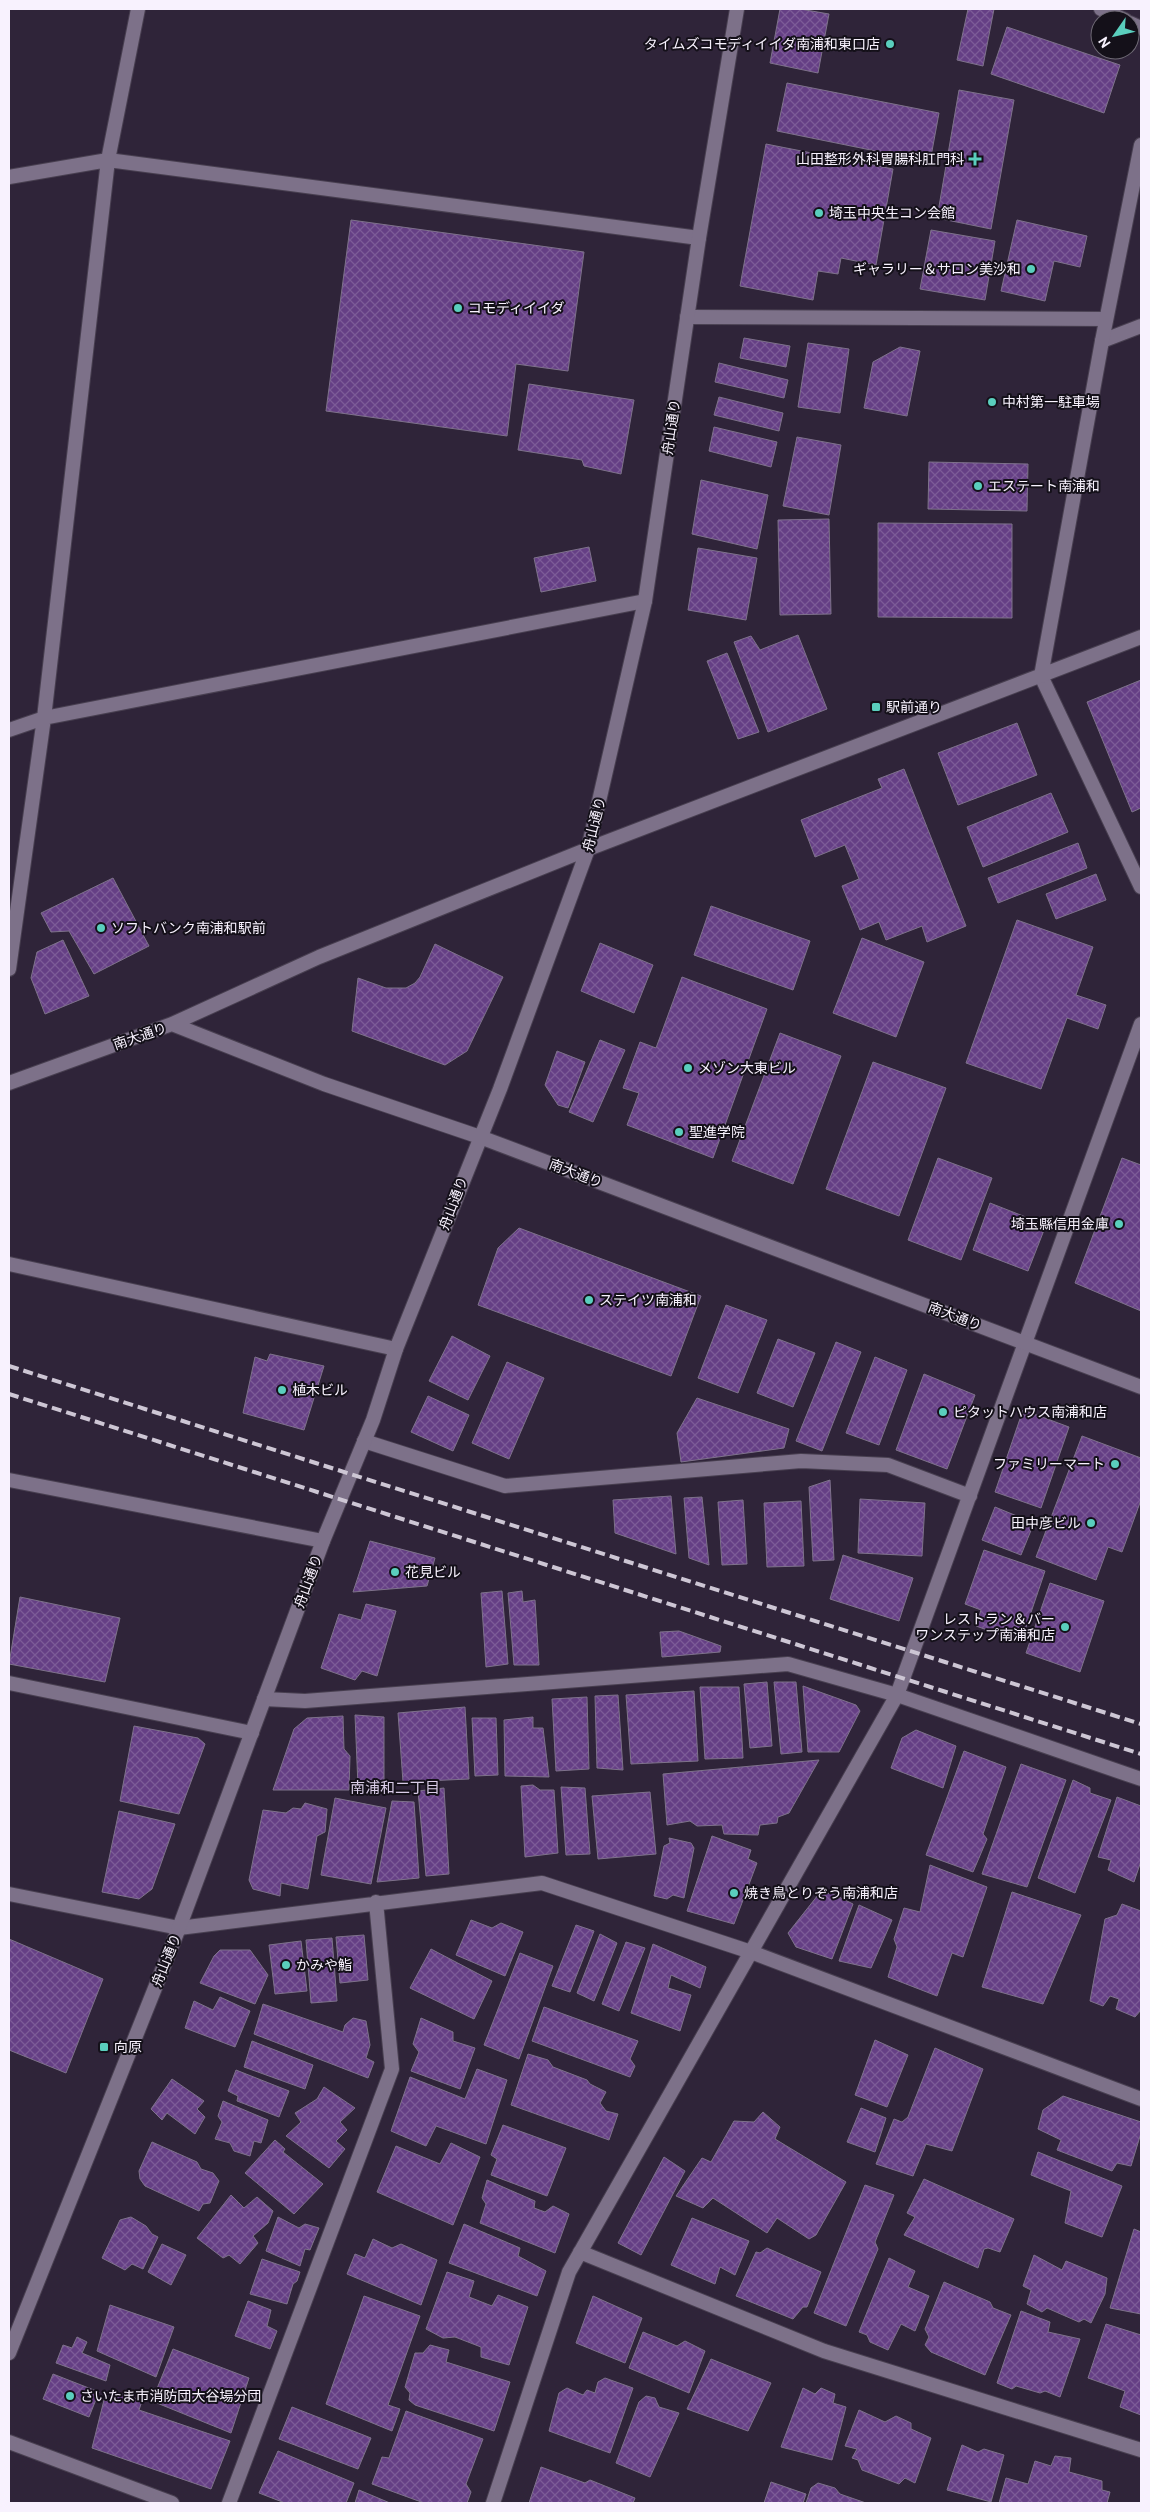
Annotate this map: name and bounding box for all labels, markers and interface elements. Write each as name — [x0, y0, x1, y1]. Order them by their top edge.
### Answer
north arrow — [1090, 10, 1140, 60]
text: N — [1096, 33, 1115, 50]
place label: タイムズコモディイイダ南浦和東口店 — [644, 36, 880, 54]
marker: タイムズコモディイイダ南浦和東口店 — [884, 38, 896, 50]
place label: 山田整形外科胃腸科肛門科 — [796, 151, 964, 169]
marker: 山田整形外科胃腸科肛門科 — [968, 152, 982, 166]
place label: 埼玉中央生コン会館 — [829, 206, 955, 223]
marker: 埼玉中央生コン会館 — [813, 207, 825, 219]
place label: ギャラリー＆サロン美沙和 — [853, 262, 1021, 279]
marker: ギャラリー＆サロン美沙和 — [1025, 263, 1037, 275]
place label: コモディイイダ — [468, 301, 564, 318]
marker: コモディイイダ — [452, 302, 464, 314]
place label: 中村第一駐車場 — [1002, 394, 1100, 412]
marker: 中村第一駐車場 — [986, 396, 998, 408]
street label: 舟山通り — [660, 398, 685, 456]
place label: エステート南浦和 — [988, 479, 1100, 496]
marker: エステート南浦和 — [972, 480, 984, 492]
place label: 駅前通り — [886, 699, 942, 717]
marker: 駅前通り — [870, 701, 882, 713]
street label: 舟山通り — [580, 795, 610, 854]
place label: ソフトバンク南浦和駅前 — [111, 920, 266, 938]
marker: ソフトバンク南浦和駅前 — [95, 922, 107, 934]
street label: 南大通り — [111, 1020, 170, 1055]
place label: メゾン大東ビル — [698, 1061, 796, 1078]
marker: メゾン大東ビル — [682, 1062, 694, 1074]
place label: 聖進学院 — [689, 1125, 745, 1142]
marker: 聖進学院 — [673, 1126, 685, 1138]
street label: 南大通り — [546, 1156, 605, 1192]
street label: 舟山通り — [436, 1174, 472, 1233]
place label: 埼玉縣信用金庫 — [1011, 1217, 1109, 1234]
marker: 埼玉縣信用金庫 — [1113, 1218, 1125, 1230]
place label: ステイツ南浦和 — [599, 1293, 697, 1310]
marker: ステイツ南浦和 — [583, 1294, 595, 1306]
street label: 南大通り — [925, 1299, 984, 1335]
place label: 植木ビル — [292, 1382, 348, 1400]
marker: 植木ビル — [276, 1384, 288, 1396]
place label: ピタットハウス南浦和店 — [953, 1405, 1107, 1422]
marker: ピタットハウス南浦和店 — [937, 1406, 949, 1418]
place label: ファミリーマート — [993, 1457, 1105, 1474]
marker: ファミリーマート — [1109, 1458, 1121, 1470]
place label: 田中彦ビル — [1011, 1516, 1081, 1533]
marker: 田中彦ビル — [1085, 1517, 1097, 1529]
street label: 舟山通り — [292, 1552, 327, 1611]
place label: 花見ビル — [405, 1565, 461, 1582]
marker: 花見ビル — [389, 1566, 401, 1578]
place label: レストラン＆バー ワンステップ南浦和店 — [915, 1612, 1055, 1645]
marker: レストラン＆バー ワンステップ南浦和店 — [1059, 1621, 1071, 1633]
district label: 南浦和二丁目 — [350, 1779, 440, 1799]
place label: 焼き鳥とりぞう南浦和店 — [744, 1886, 898, 1903]
marker: 焼き鳥とりぞう南浦和店 — [728, 1887, 740, 1899]
street label: 舟山通り — [149, 1931, 186, 1990]
place label: かみや鮨 — [296, 1958, 352, 1975]
marker: かみや鮨 — [280, 1959, 292, 1971]
place label: 向原 — [114, 2040, 142, 2057]
marker: 向原 — [98, 2041, 110, 2053]
place label: さいたま市消防団大谷場分団 — [80, 2389, 262, 2406]
marker: さいたま市消防団大谷場分団 — [64, 2390, 76, 2402]

